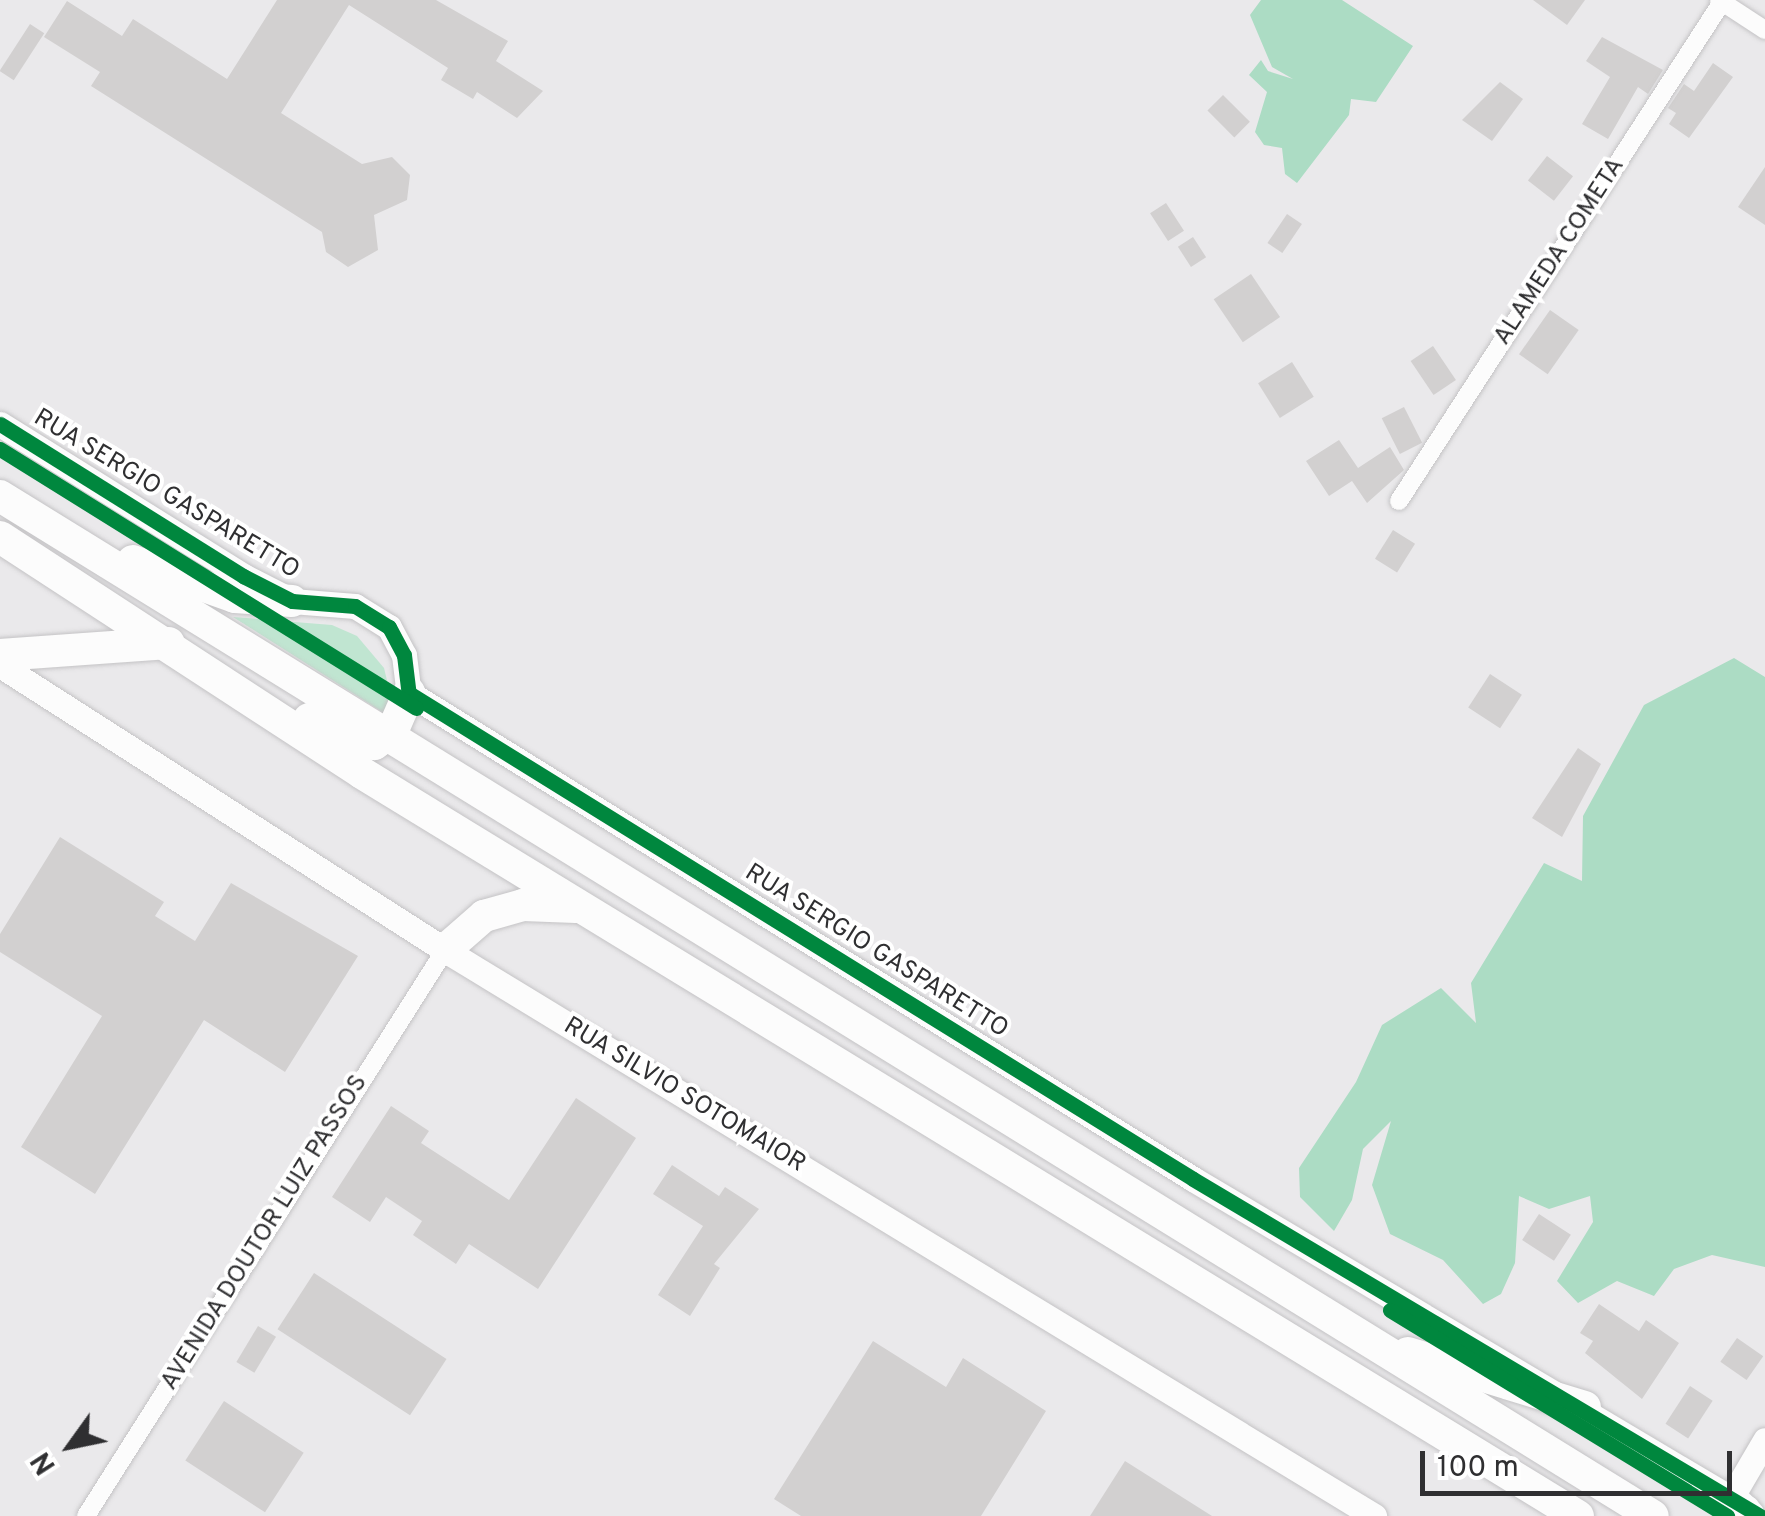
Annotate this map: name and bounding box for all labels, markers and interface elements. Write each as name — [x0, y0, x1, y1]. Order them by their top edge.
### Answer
street label: ALAMEDA COMETA — [1488, 152, 1632, 352]
street label: RUA SERGIO GASPARETTO — [27, 403, 305, 587]
street label: RUA SERGIO GASPARETTO — [738, 858, 1014, 1046]
street label: RUA SILVIO SOTOMAIOR — [557, 1012, 811, 1180]
street label: AVENIDA DOUTOR LUIZ PASSOS — [155, 1069, 375, 1397]
north arrow — [20, 1396, 120, 1496]
scale bar — [1425, 1431, 1738, 1493]
text: N — [24, 1444, 65, 1481]
text: 100 m — [1437, 1450, 1519, 1487]

